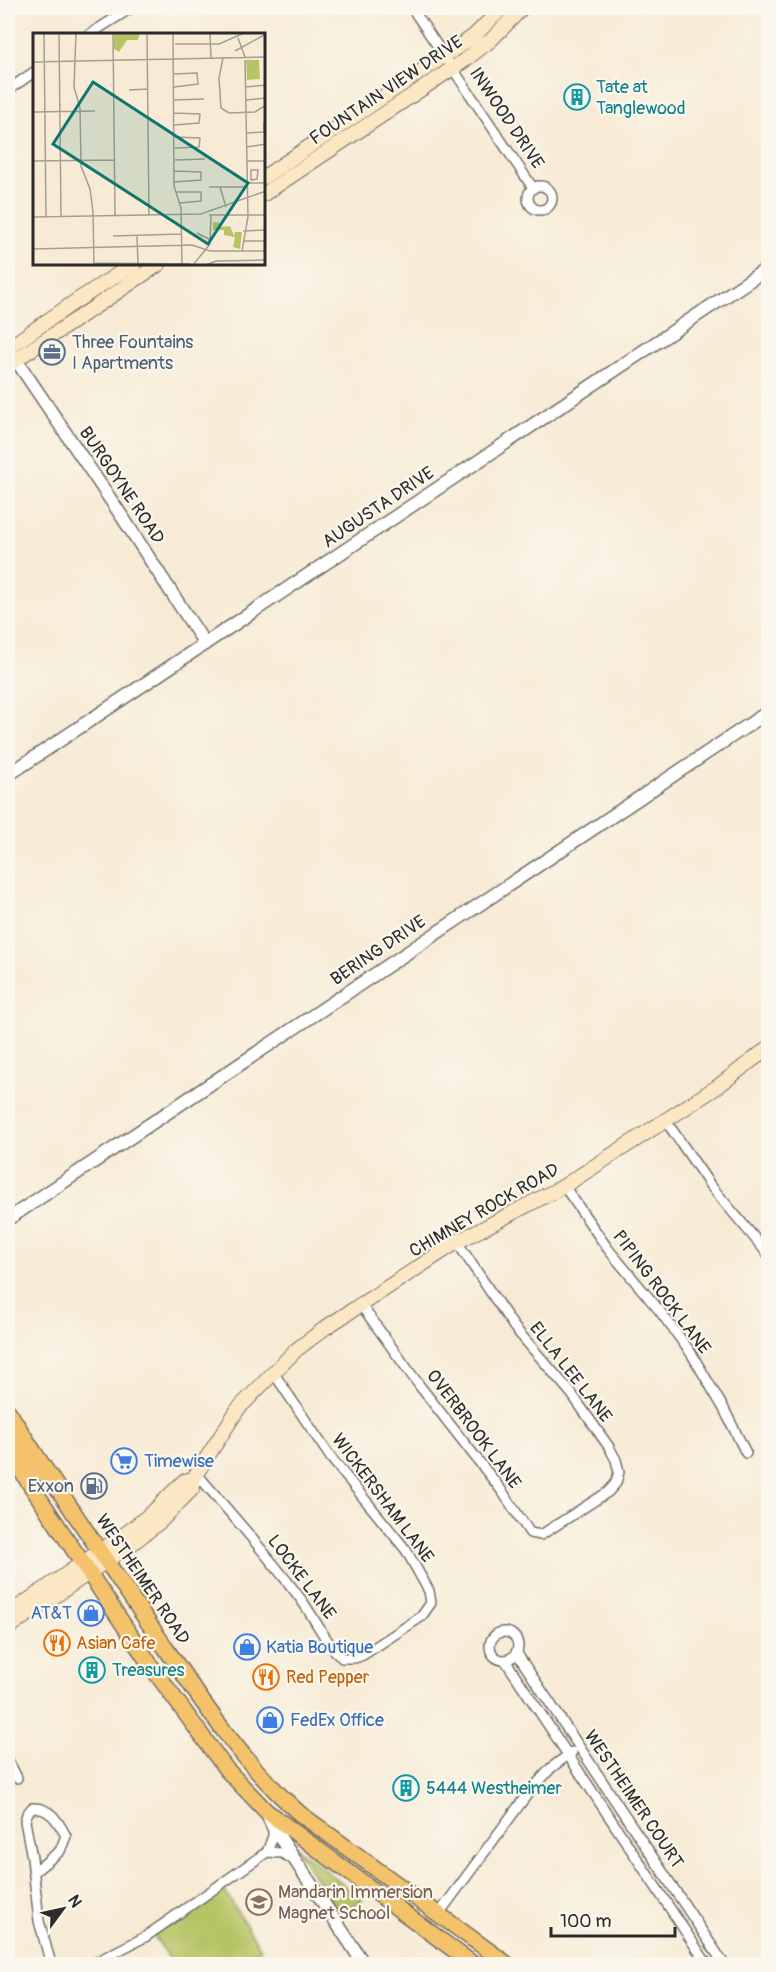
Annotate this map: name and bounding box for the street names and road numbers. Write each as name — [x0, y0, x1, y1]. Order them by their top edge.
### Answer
street label: FOUNTAIN VIEW DRIVE — [305, 31, 467, 150]
street label: INWOOD DRIVE — [464, 63, 549, 173]
street label: BURGOYNE ROAD — [74, 422, 169, 548]
street label: AUGUSTA DRIVE — [318, 462, 439, 553]
street label: BERING DRIVE — [326, 910, 430, 991]
street label: CHIMNEY ROCK ROAD — [405, 1158, 563, 1263]
street label: PIPING ROCK LANE — [608, 1226, 716, 1359]
street label: ELLA LEE LANE — [524, 1317, 617, 1427]
street label: OVERBROOK LANE — [421, 1365, 526, 1494]
street label: WICKERSHAM LANE — [326, 1429, 439, 1568]
street label: WESTHEIMER ROAD — [90, 1510, 195, 1649]
street label: LOCKE LANE — [262, 1530, 341, 1624]
street label: WESTHEIMER COURT — [579, 1726, 688, 1873]

